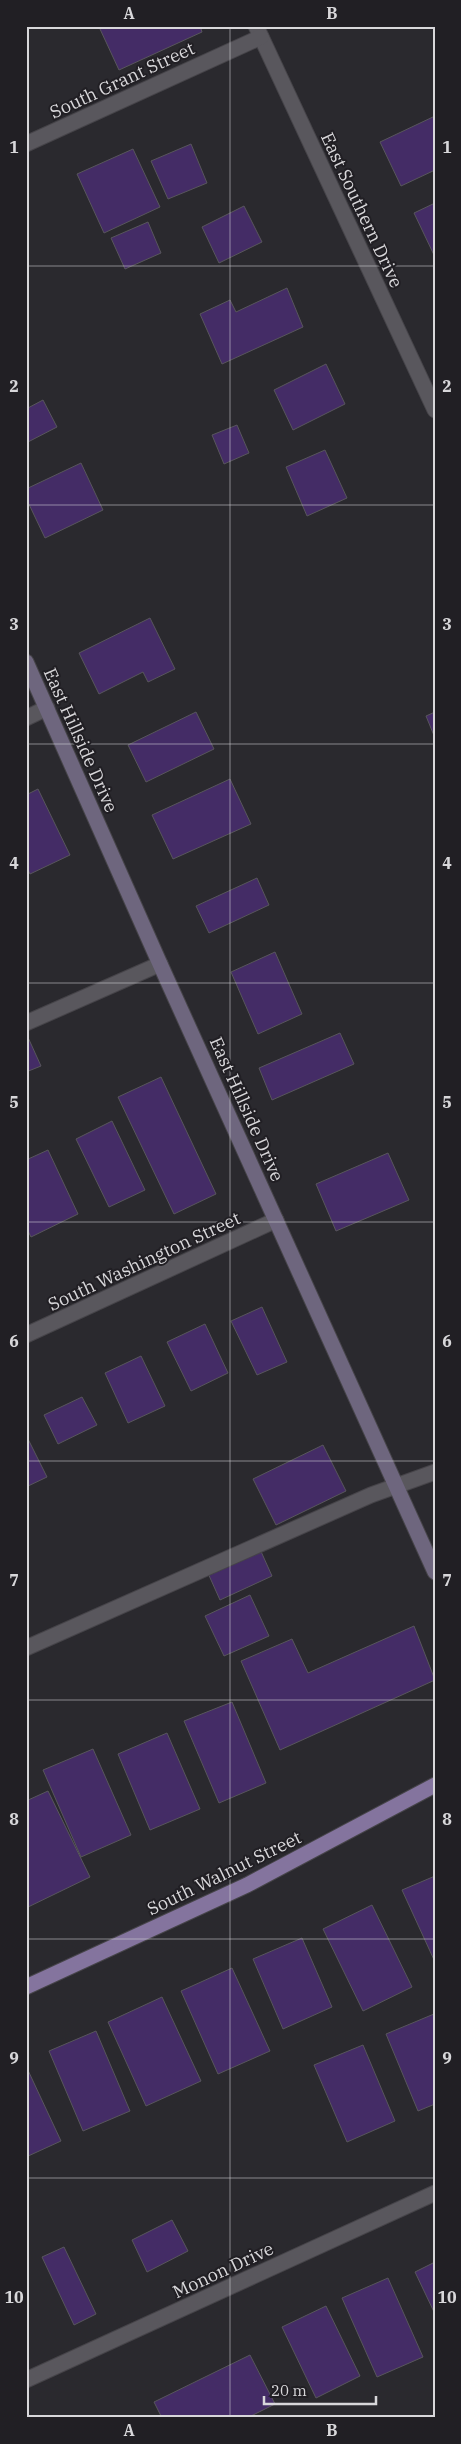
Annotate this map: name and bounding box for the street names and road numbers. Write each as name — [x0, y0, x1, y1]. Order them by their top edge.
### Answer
street label: South Grant Street — [46, 36, 198, 124]
street label: East Southern Drive — [316, 129, 408, 291]
street label: East Hillside Drive — [39, 664, 123, 816]
street label: East Hillside Drive — [205, 1033, 289, 1185]
street label: South Washington Street — [44, 1206, 244, 1316]
street label: South Walnut Street — [143, 1826, 305, 1920]
street label: Monon Drive — [169, 2237, 277, 2303]

